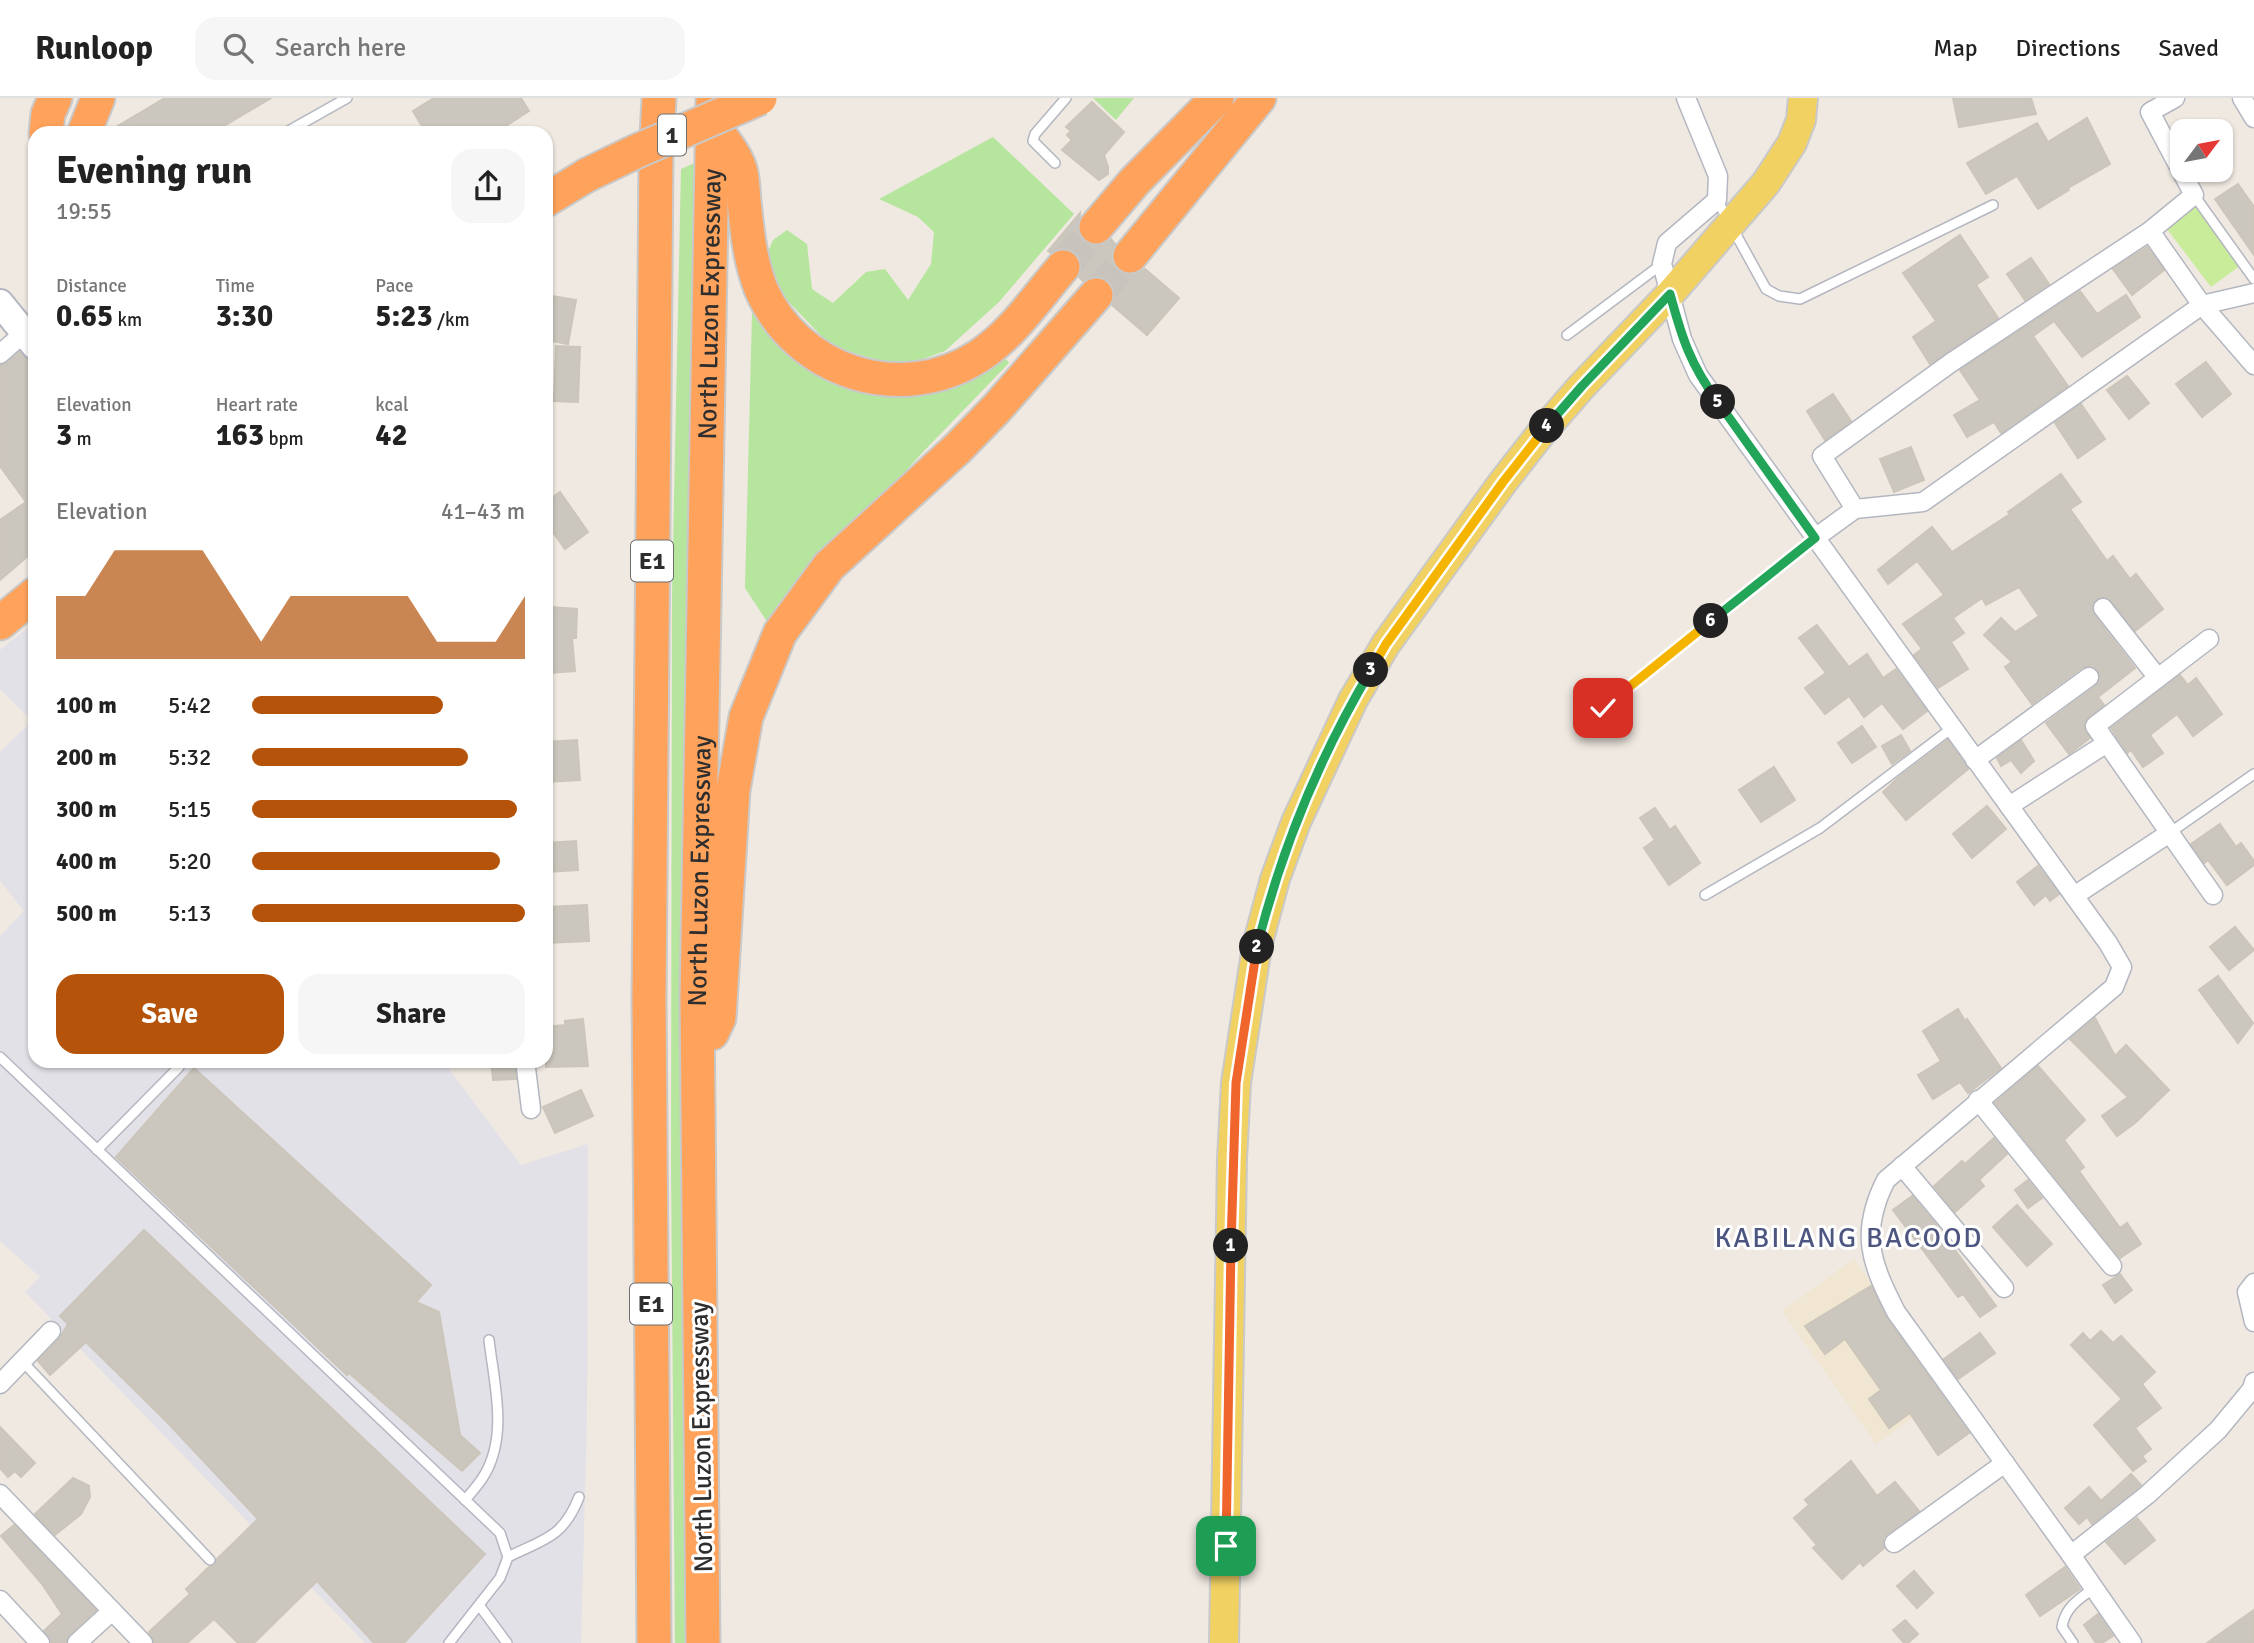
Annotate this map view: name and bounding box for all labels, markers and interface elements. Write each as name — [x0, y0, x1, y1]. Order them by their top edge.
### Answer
search box — [195, 17, 685, 80]
text: Runloop — [35, 28, 153, 69]
icon: search — [219, 29, 257, 67]
text: Search here — [275, 32, 406, 64]
text: Map — [1933, 33, 1978, 63]
text: Directions — [2016, 33, 2121, 63]
text: Saved — [2159, 33, 2219, 63]
road number: 1 — [658, 114, 686, 155]
north arrow — [2170, 119, 2233, 182]
map controls — [2170, 119, 2233, 182]
text: Evening run — [56, 147, 252, 194]
button: share — [451, 149, 525, 223]
street label: North Luzon Expressway — [692, 168, 729, 440]
text: 19:55 — [56, 197, 112, 226]
text: Distance — [56, 274, 127, 298]
text: Time — [216, 274, 255, 298]
text: Pace — [375, 274, 414, 298]
text: 0.65 — [56, 298, 113, 335]
text: 3:30 — [216, 298, 273, 335]
text: 5:23 — [375, 298, 433, 335]
text: km — [113, 308, 142, 332]
text: /km — [433, 308, 470, 332]
pin: 5 — [1700, 384, 1736, 420]
text: 5 — [1712, 389, 1723, 413]
text: Elevation — [56, 393, 132, 417]
text: Heart rate — [216, 393, 298, 417]
text: kcal — [375, 393, 409, 417]
pin: 4 — [1530, 408, 1564, 444]
text: 4 — [1541, 413, 1552, 437]
text: 3 — [56, 417, 72, 454]
text: 163 — [216, 417, 264, 454]
text: 42 — [375, 417, 408, 454]
text: m — [72, 427, 92, 451]
text: bpm — [264, 427, 304, 451]
text: Elevation — [56, 497, 148, 526]
text: 41–43 m — [441, 497, 525, 526]
road number: E1 — [631, 540, 673, 582]
pin: 6 — [1694, 603, 1728, 638]
text: 6 — [1705, 608, 1716, 632]
pin: 3 — [1354, 652, 1388, 688]
text: 3 — [1365, 657, 1376, 681]
pin — [1573, 678, 1633, 738]
icon: check — [1584, 689, 1622, 727]
text: 100 m — [56, 691, 117, 720]
text: 5:42 — [168, 691, 211, 720]
street label: North Luzon Expressway — [682, 735, 719, 1007]
text: 200 m — [56, 743, 117, 772]
text: 5:32 — [168, 743, 211, 772]
text: 300 m — [56, 795, 117, 824]
text: 5:15 — [168, 795, 211, 824]
text: 400 m — [56, 847, 117, 876]
text: 5:20 — [168, 847, 211, 876]
text: 500 m — [56, 899, 117, 928]
text: 5:13 — [168, 899, 211, 928]
pin: 2 — [1240, 930, 1274, 964]
text: 2 — [1251, 934, 1262, 958]
button: Save — [56, 974, 284, 1054]
button: Share — [298, 974, 525, 1054]
district label: KABILANG BACOOD — [1714, 1221, 1984, 1255]
pin: 1 — [1214, 1228, 1248, 1264]
text: 1 — [1225, 1233, 1236, 1257]
road number: E1 — [630, 1284, 672, 1324]
street label: North Luzon Expressway — [684, 1301, 720, 1573]
pin — [1196, 1516, 1256, 1576]
icon: arrive — [1207, 1527, 1245, 1565]

